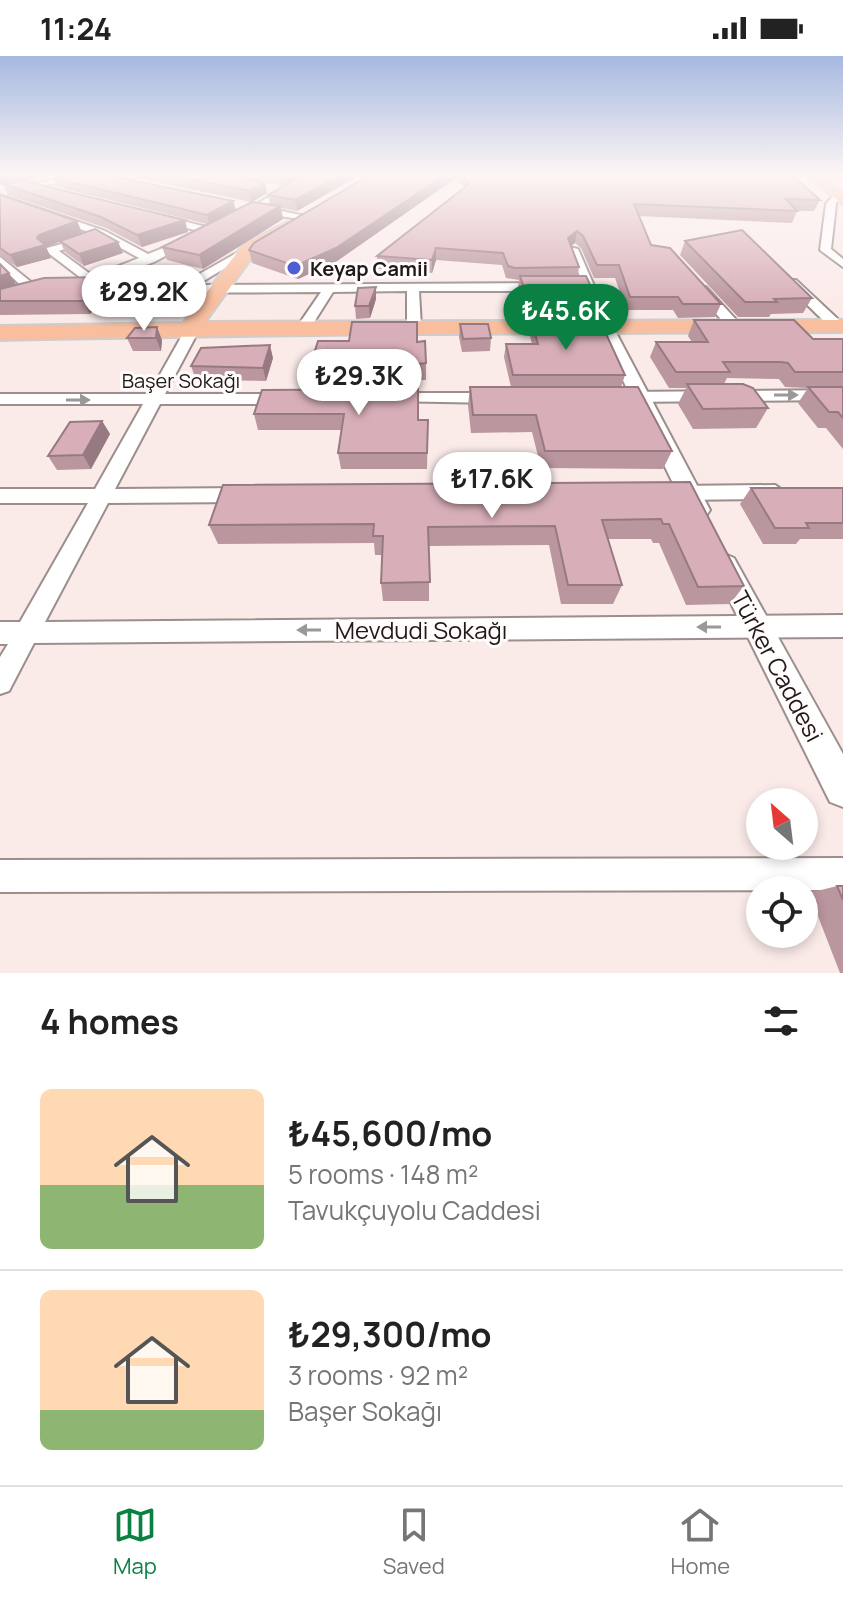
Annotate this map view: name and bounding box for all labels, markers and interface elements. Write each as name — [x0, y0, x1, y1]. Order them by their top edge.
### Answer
text: 11:24 — [40, 8, 112, 49]
place label: Keyap Camii — [310, 255, 428, 282]
marker: Keyap Camii — [285, 259, 303, 277]
pin: ₺29.2K — [79, 265, 209, 333]
text: ₺29.2K — [100, 273, 188, 309]
pin: ₺45.6K — [501, 284, 631, 352]
text: ₺45.6K — [521, 292, 611, 328]
pin: ₺29.3K — [294, 349, 424, 417]
text: ₺29.3K — [315, 357, 403, 393]
street label: Başer Sokağı — [122, 367, 240, 394]
one-way arrow — [774, 389, 799, 401]
one-way arrow — [66, 394, 91, 406]
pin: ₺17.6K — [427, 452, 557, 520]
text: ₺17.6K — [451, 460, 533, 496]
street label: Türker Caddesi — [724, 585, 832, 747]
street label: Mevdudi Sokağı — [335, 613, 507, 646]
one-way arrow — [696, 621, 721, 633]
one-way arrow — [296, 624, 321, 636]
north arrow — [746, 788, 818, 860]
map controls — [746, 788, 818, 948]
button: locate — [746, 876, 818, 948]
text: 4 homes — [40, 998, 179, 1044]
icon: filters — [759, 999, 803, 1043]
text: ₺45,600/mo — [288, 1110, 492, 1156]
icon: home — [104, 1121, 200, 1217]
text: 5 rooms · 148 m² — [288, 1156, 478, 1192]
text: Tavukçuyolu Caddesi — [288, 1192, 541, 1228]
text: ₺29,300/mo — [288, 1311, 491, 1357]
icon: home — [104, 1322, 200, 1418]
text: 3 rooms · 92 m² — [288, 1357, 468, 1393]
text: Başer Sokağı — [288, 1393, 442, 1429]
tab: Map — [113, 1503, 157, 1581]
tab: Saved — [383, 1503, 445, 1581]
tab: Home — [671, 1503, 730, 1581]

